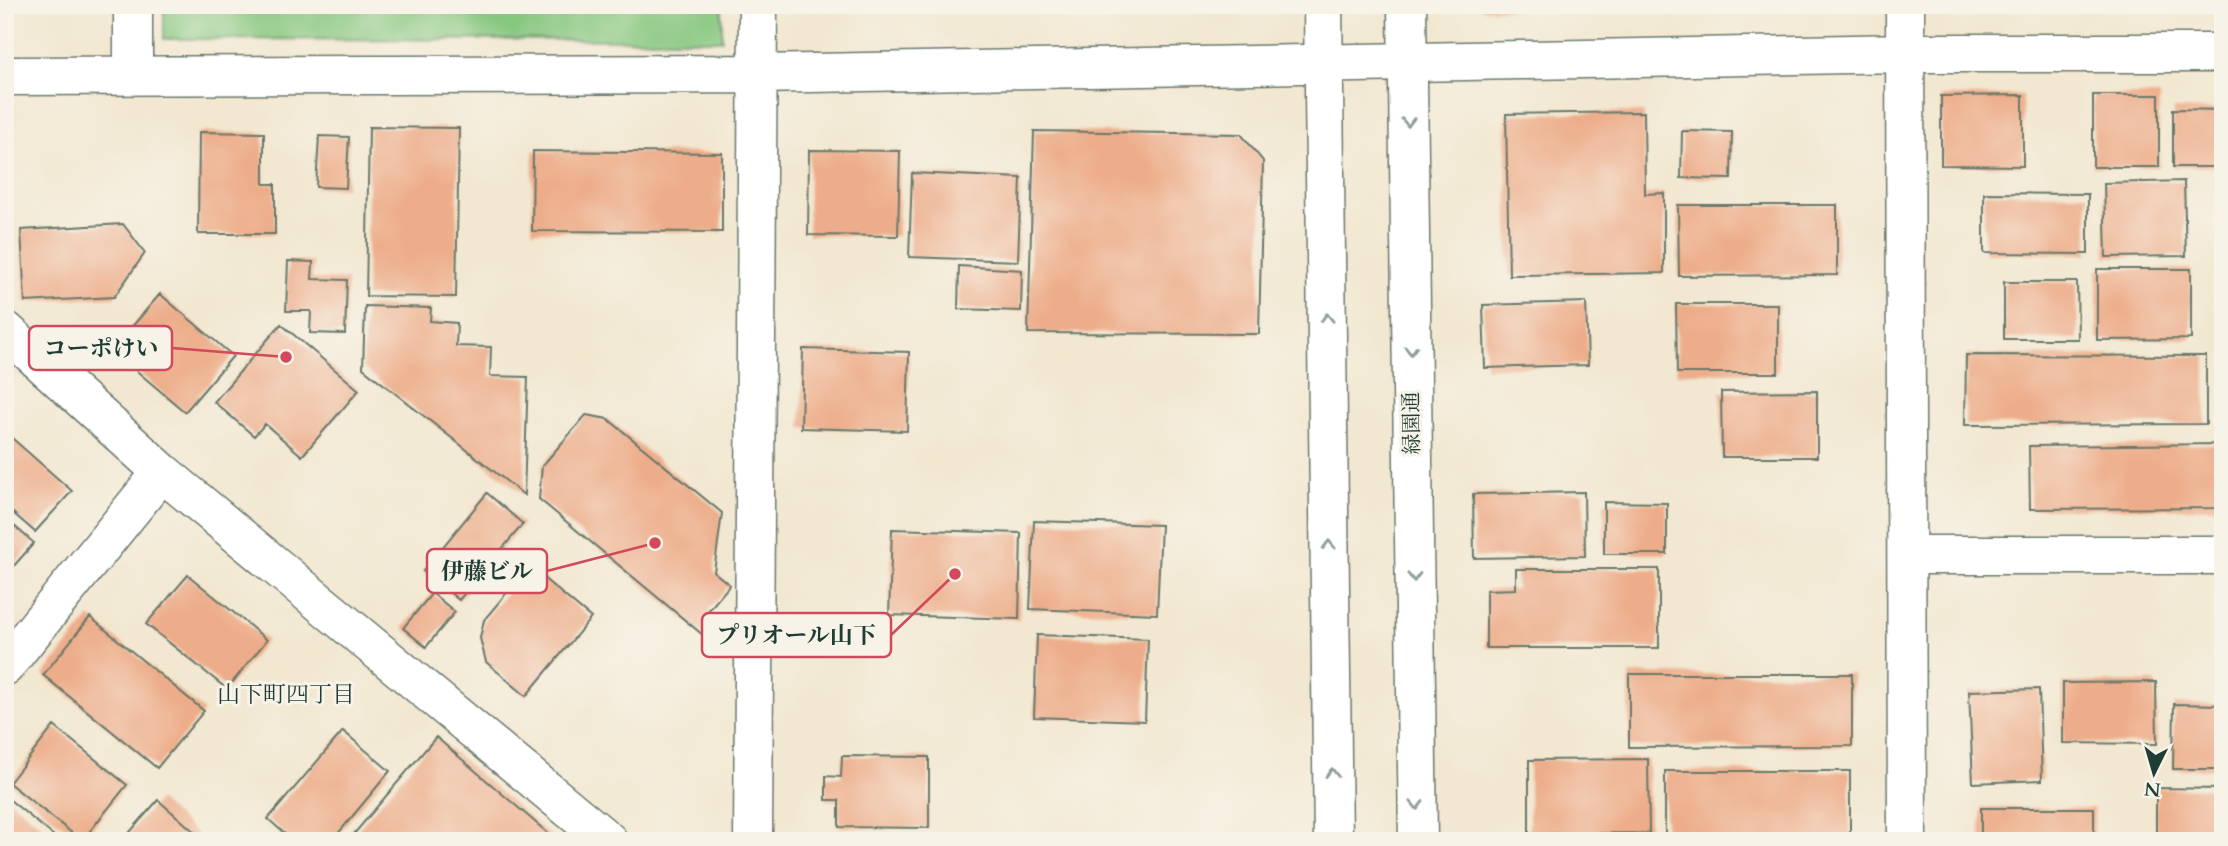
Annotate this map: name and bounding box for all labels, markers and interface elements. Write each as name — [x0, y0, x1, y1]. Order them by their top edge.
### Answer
one-way arrow — [1400, 118, 1416, 128]
one-way arrow — [1319, 312, 1334, 323]
callout: コーポけい — [29, 326, 172, 370]
text: コーポけい — [44, 333, 159, 364]
one-way arrow — [1403, 345, 1419, 356]
street label: 緑園通 — [1397, 391, 1427, 455]
one-way arrow — [1322, 539, 1337, 550]
callout: 伊藤ビル — [427, 549, 547, 593]
text: 伊藤ビル — [441, 556, 533, 587]
one-way arrow — [1406, 573, 1422, 583]
callout: プリオール山下 — [702, 613, 891, 657]
text: プリオール山下 — [716, 620, 876, 651]
district label: 山下町四丁目 — [217, 679, 355, 710]
north arrow — [2120, 738, 2190, 808]
one-way arrow — [1324, 767, 1340, 777]
text: N — [2143, 775, 2162, 803]
one-way arrow — [1409, 800, 1425, 811]

